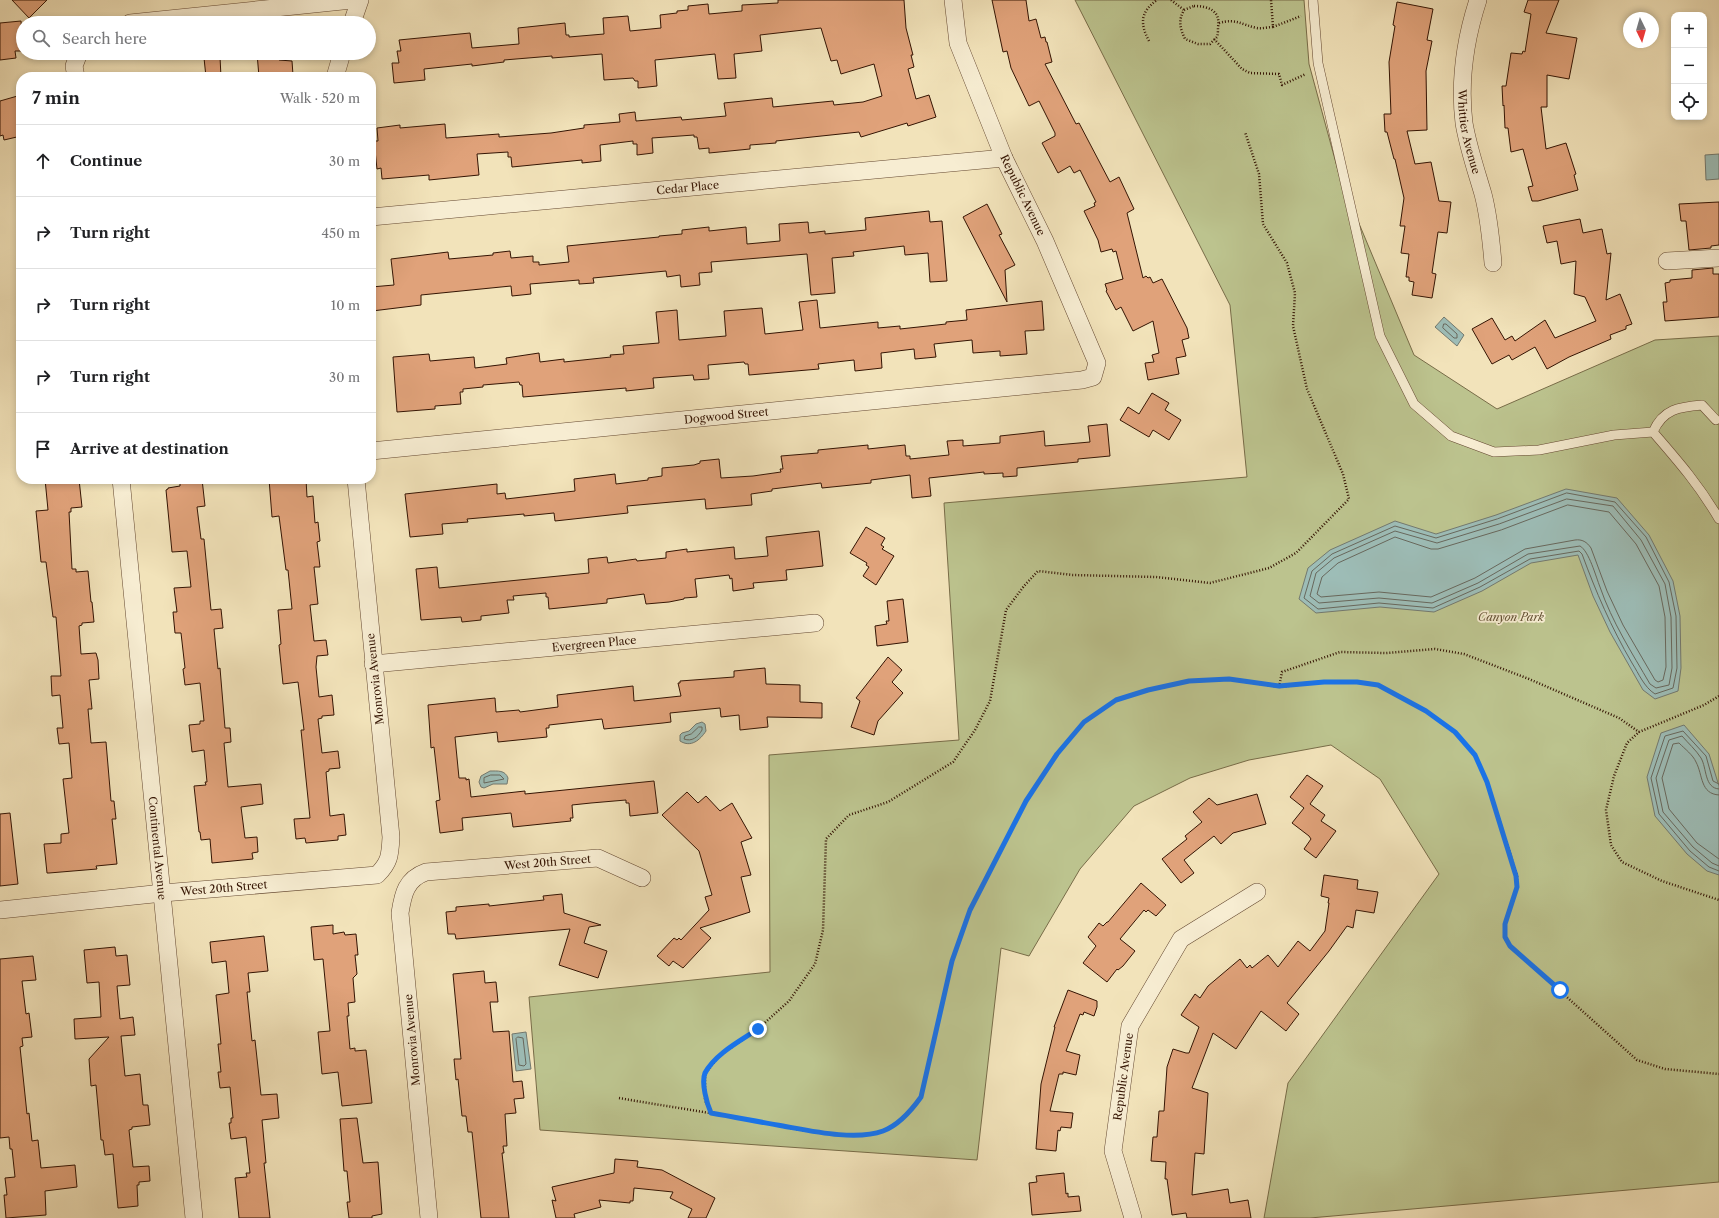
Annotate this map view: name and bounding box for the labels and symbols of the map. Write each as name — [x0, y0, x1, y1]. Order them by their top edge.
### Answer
north arrow — [1623, 12, 1659, 48]
street label: Whittier Avenue — [1455, 88, 1484, 176]
street label: Republic Avenue — [997, 152, 1049, 238]
street label: Cedar Place — [656, 178, 720, 197]
street label: Dogwood Street — [683, 404, 769, 427]
park label: Canyon Park — [1478, 610, 1544, 624]
street label: Monrovia Avenue — [363, 633, 387, 725]
street label: Evergreen Place — [551, 633, 637, 654]
street label: Continental Avenue — [145, 796, 170, 901]
street label: West 20th Street — [503, 852, 592, 873]
street label: West 20th Street — [179, 877, 268, 899]
route start — [1551, 981, 1569, 999]
street label: Monrovia Avenue — [401, 994, 423, 1086]
route end — [749, 1020, 767, 1038]
street label: Republic Avenue — [1110, 1032, 1136, 1121]

